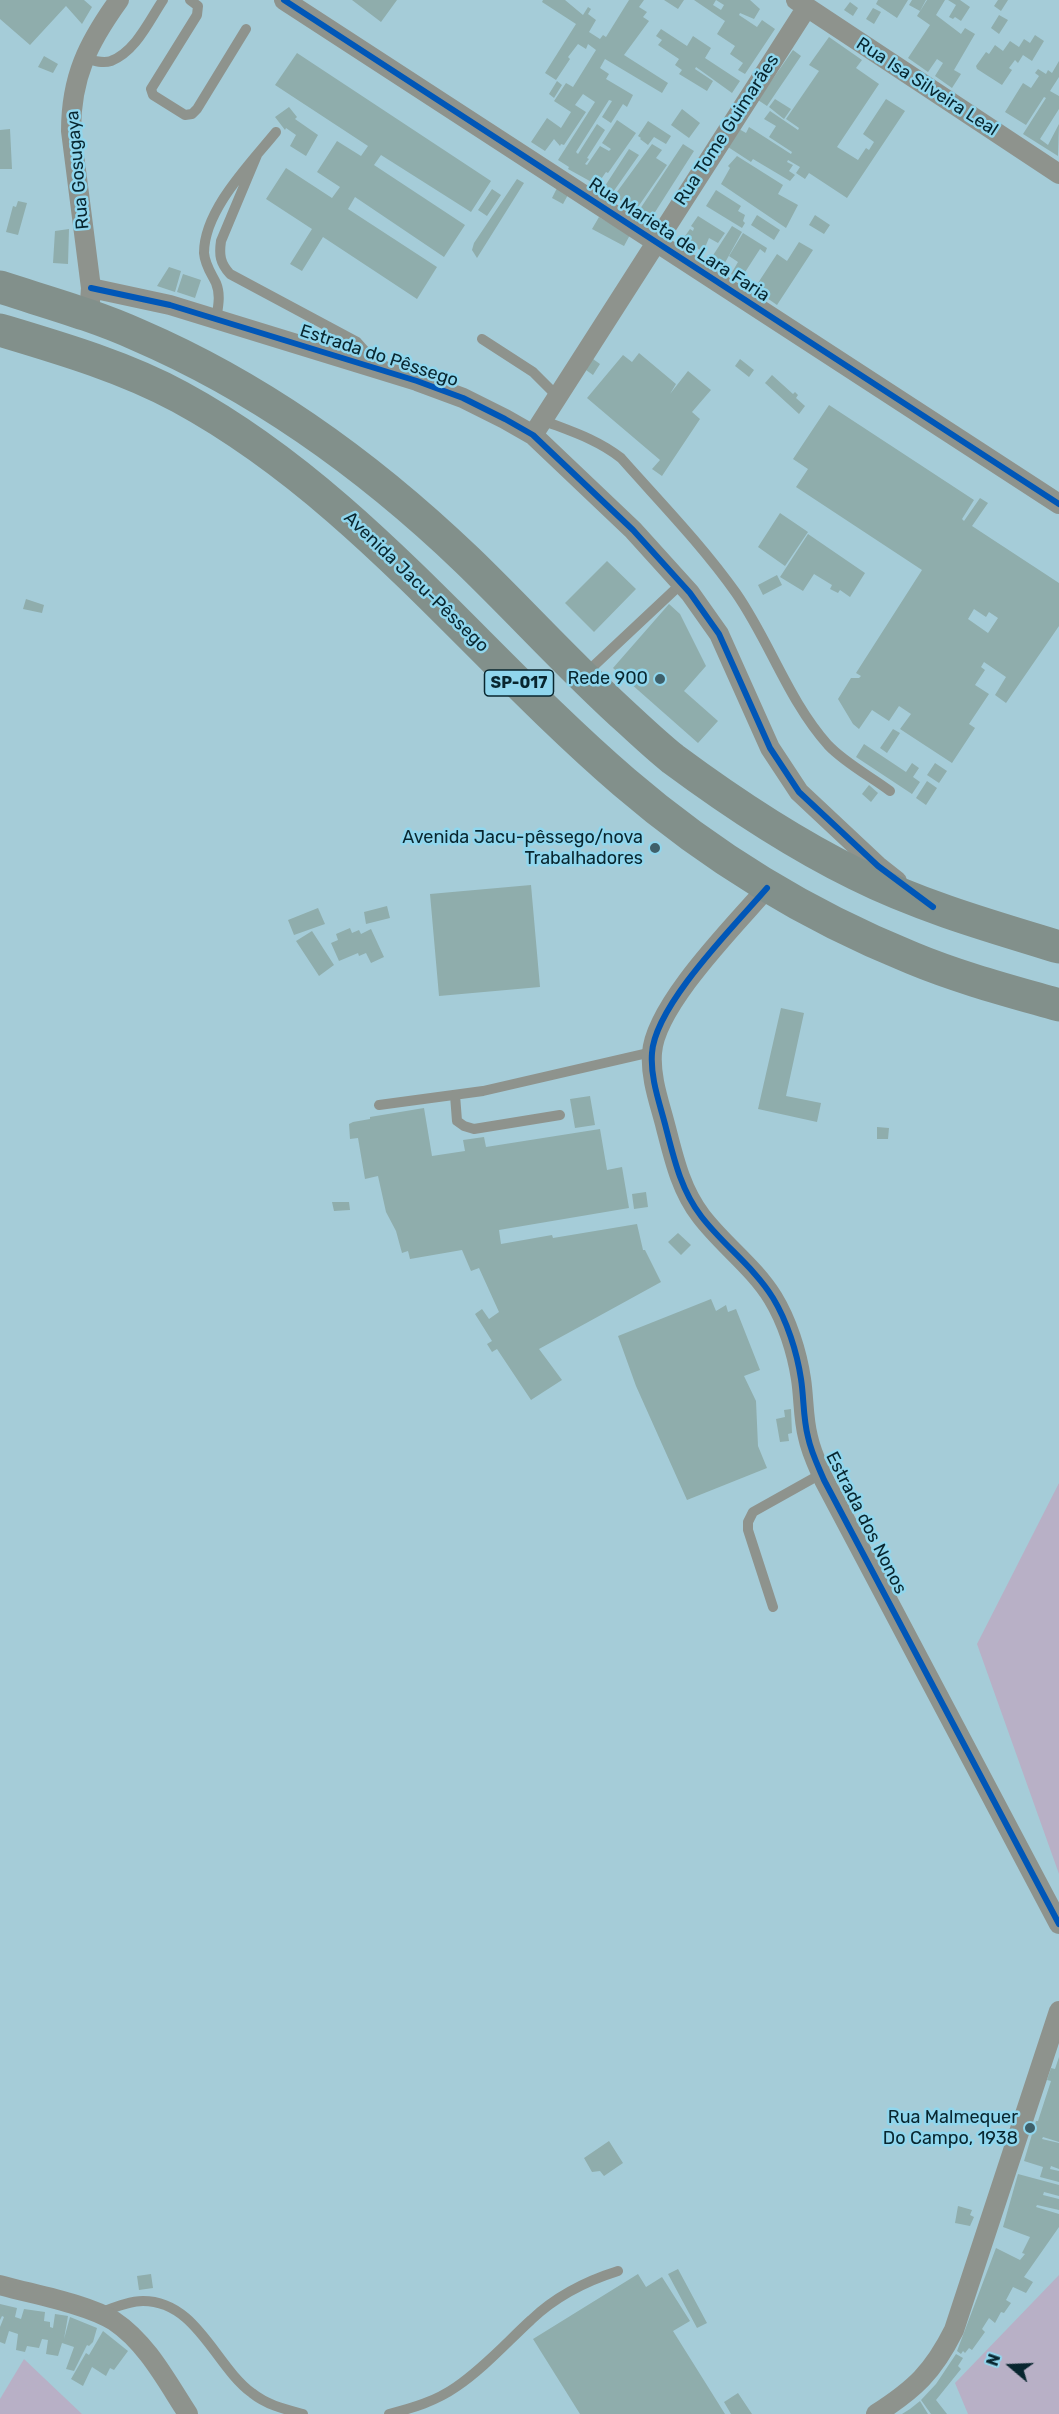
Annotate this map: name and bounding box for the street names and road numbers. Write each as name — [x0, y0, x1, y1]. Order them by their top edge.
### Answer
street label: Rua Isa Silveira Leal — [852, 33, 1002, 141]
street label: Rua Tome Guimarães — [670, 50, 784, 210]
street label: Rua Gosugaya — [62, 109, 94, 231]
street label: Rua Marieta de Lara Faria — [585, 173, 773, 307]
street label: Estrada do Pêssego — [297, 320, 461, 392]
street label: Avenida Jacu-Pêssego — [339, 507, 493, 657]
road number: SP-017 — [484, 670, 554, 696]
street label: Estrada dos Nonos — [821, 1448, 911, 1598]

